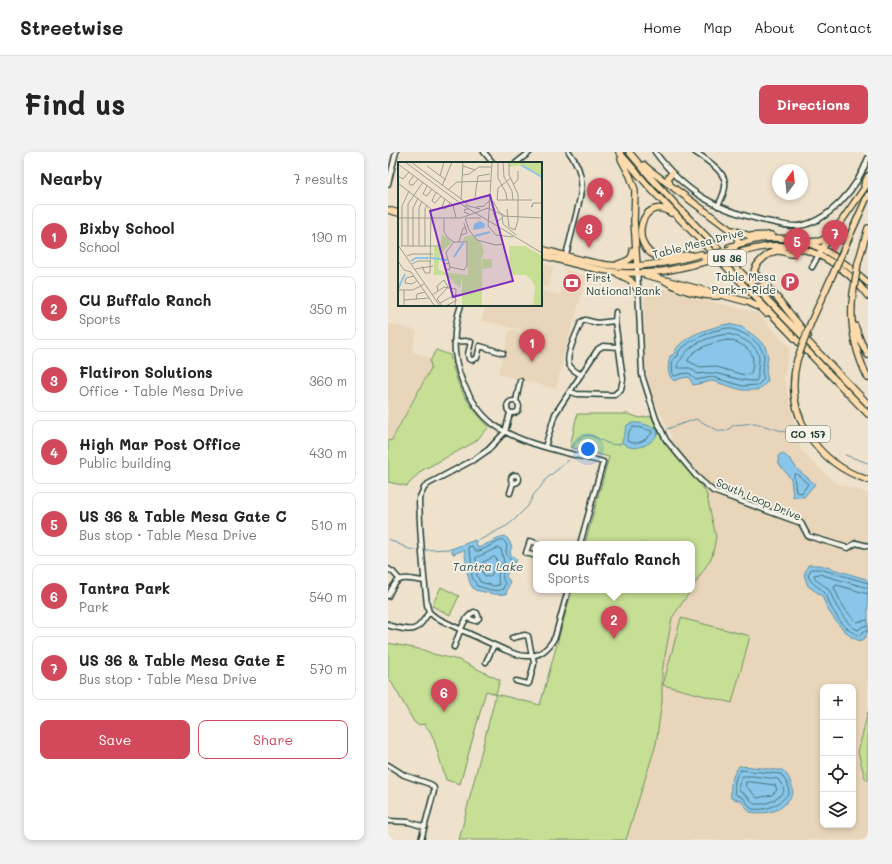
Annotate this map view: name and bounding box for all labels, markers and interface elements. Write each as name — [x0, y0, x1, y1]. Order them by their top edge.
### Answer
text: Streetwise — [20, 15, 123, 40]
text: Home — [643, 18, 681, 37]
text: Map — [703, 18, 732, 37]
text: About — [754, 18, 795, 37]
text: Contact — [817, 18, 872, 37]
button: Directions — [759, 85, 868, 124]
text: Find us — [24, 86, 125, 122]
inset map — [398, 162, 542, 306]
north arrow — [772, 164, 808, 200]
text: Nearby — [40, 167, 102, 189]
text: 7 results — [293, 170, 348, 187]
pin: 4 — [587, 178, 613, 211]
pin: 3 — [576, 215, 602, 248]
text: Bixby School — [79, 218, 174, 238]
pin: 7 — [822, 220, 848, 253]
street label: Table Mesa Drive — [651, 224, 745, 262]
text: 1 — [51, 228, 57, 245]
text: 190 m — [311, 228, 347, 245]
pin: 5 — [784, 228, 810, 261]
text: School — [79, 238, 120, 255]
road number: US 36 — [708, 250, 746, 266]
place label: Table Mesa Park-n-Ride — [711, 269, 776, 297]
place label: First National Bank — [586, 270, 661, 298]
parking icon: Table Mesa Park-n-Ride — [779, 271, 801, 293]
bank icon: First National Bank — [561, 272, 583, 294]
text: CU Buffalo Ranch — [79, 290, 211, 310]
text: 2 — [50, 300, 58, 317]
text: 350 m — [309, 300, 347, 317]
text: Sports — [79, 310, 121, 327]
pin: 1 — [519, 329, 545, 362]
text: Flatiron Solutions — [79, 362, 213, 382]
text: 3 — [50, 372, 58, 389]
text: 360 m — [309, 372, 347, 389]
text: Office · Table Mesa Drive — [79, 382, 244, 399]
road number: CO 157 — [786, 426, 830, 442]
text: High Mar Post Office — [79, 434, 241, 454]
your location — [578, 439, 598, 459]
text: 4 — [50, 444, 58, 461]
text: 430 m — [309, 444, 347, 461]
text: Public building — [79, 454, 171, 471]
street label: South Loop Drive — [714, 474, 804, 524]
text: US 36 & Table Mesa Gate C — [79, 506, 287, 526]
text: 5 — [50, 516, 58, 533]
text: 510 m — [311, 516, 347, 533]
text: Bus stop · Table Mesa Drive — [79, 526, 257, 543]
popup — [533, 541, 695, 593]
text: CU Buffalo Ranch — [548, 549, 680, 569]
water label: Tantra Lake — [452, 558, 524, 574]
text: Sports — [548, 569, 589, 586]
text: Tantra Park — [79, 578, 170, 598]
text: 6 — [50, 588, 58, 605]
text: 540 m — [309, 588, 347, 605]
text: Park — [79, 598, 108, 615]
pin: 2 — [601, 606, 627, 639]
text: US 36 & Table Mesa Gate E — [79, 650, 285, 670]
text: 7 — [50, 660, 58, 677]
text: 570 m — [310, 660, 347, 677]
text: Bus stop · Table Mesa Drive — [79, 670, 257, 687]
pin: 6 — [431, 679, 457, 712]
map controls — [820, 684, 856, 828]
button: + — [820, 684, 856, 720]
button: Save — [40, 720, 190, 759]
button: Share — [198, 720, 348, 759]
button: − — [820, 720, 856, 756]
button: locate — [820, 756, 856, 792]
button: layers — [820, 792, 856, 828]

